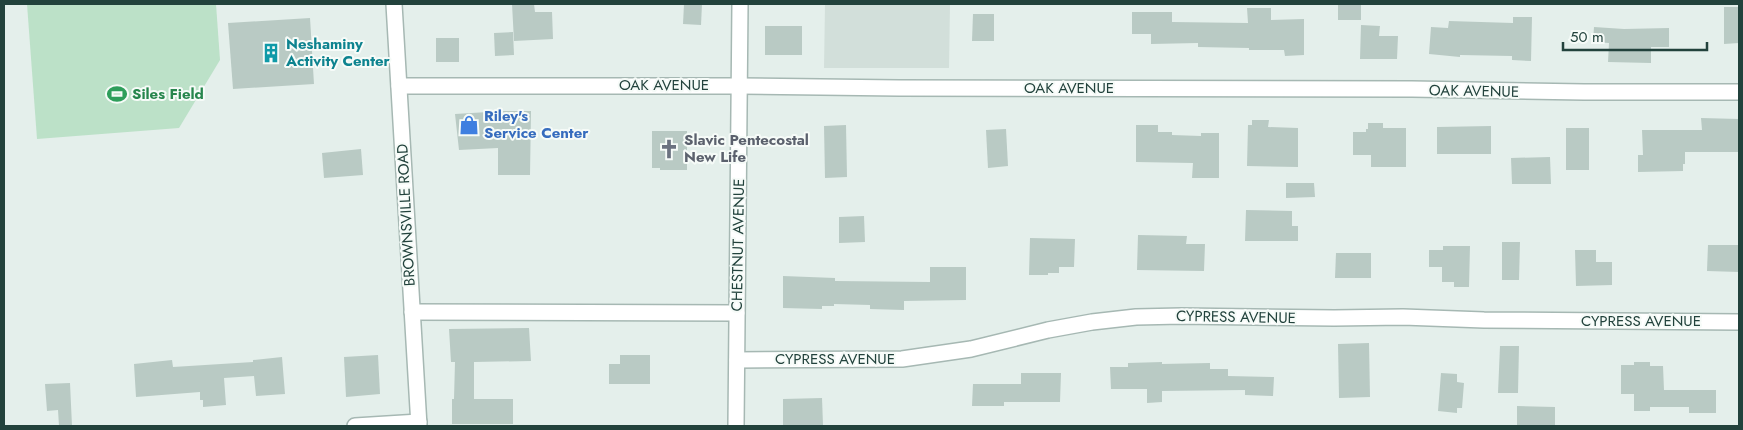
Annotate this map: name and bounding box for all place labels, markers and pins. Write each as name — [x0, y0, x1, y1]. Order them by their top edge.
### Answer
place label: Neshaminy Activity Center — [285, 33, 391, 72]
building icon: Neshaminy Activity Center — [260, 42, 282, 64]
sports icon: Siles Field — [106, 83, 128, 105]
place label: Siles Field — [132, 83, 204, 105]
place label: Riley's Service Center — [484, 105, 589, 144]
shop icon: Riley's Service Center — [458, 114, 480, 136]
place label: Slavic Pentecostal New Life — [684, 129, 809, 168]
church icon: Slavic Pentecostal New Life — [658, 138, 680, 160]

